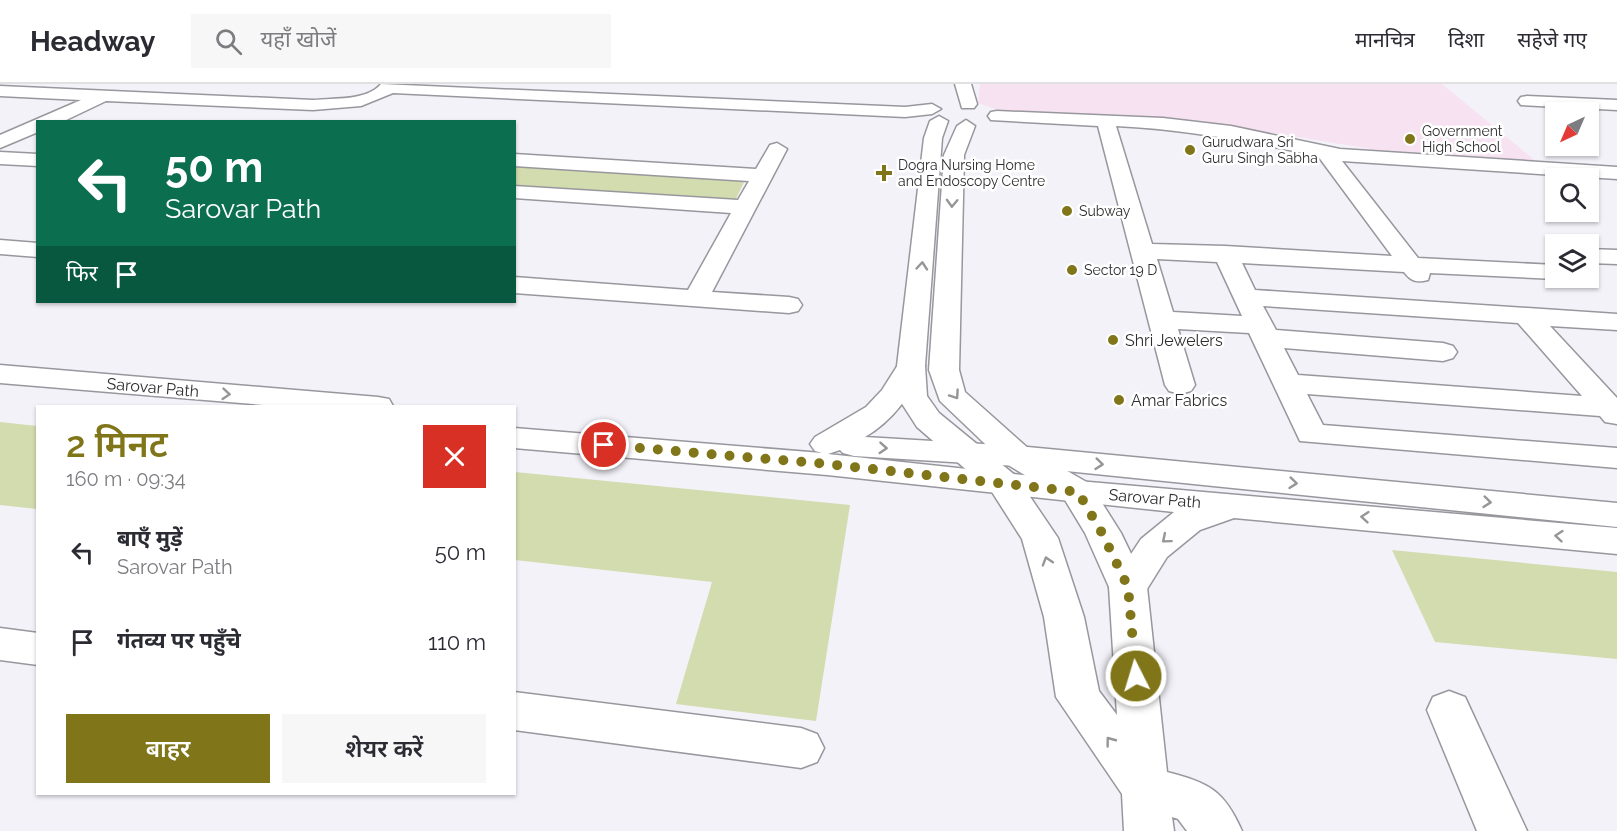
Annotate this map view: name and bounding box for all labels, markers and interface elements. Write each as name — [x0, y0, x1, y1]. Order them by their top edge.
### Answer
search box — [191, 14, 611, 68]
text: Headway — [30, 25, 155, 58]
icon: search — [212, 25, 245, 58]
text: यहाँ खोजें — [260, 26, 336, 52]
text: मानचित्र — [1355, 27, 1415, 52]
text: दिशा — [1448, 27, 1484, 52]
text: सहेजे गए — [1517, 27, 1587, 52]
north arrow — [1545, 102, 1599, 156]
map controls — [1545, 102, 1599, 288]
place label: Government High School — [1422, 123, 1503, 155]
marker: Government High School — [1403, 132, 1417, 146]
place label: Gurudwara Sri Guru Singh Sabha — [1202, 134, 1318, 166]
text: 50 m — [165, 143, 263, 192]
marker: Gurudwara Sri Guru Singh Sabha — [1183, 143, 1197, 157]
icon: left — [66, 144, 144, 222]
place label: Dogra Nursing Home and Endoscopy Centre — [898, 157, 1045, 189]
marker: Dogra Nursing Home and Endoscopy Centre — [875, 164, 893, 182]
button: search — [1545, 168, 1599, 222]
text: Sarovar Path — [165, 193, 321, 224]
one-way arrow — [946, 198, 958, 207]
place label: Subway — [1079, 203, 1131, 219]
marker: Subway — [1060, 204, 1074, 218]
button: layers — [1545, 234, 1599, 288]
icon: arrive — [110, 258, 143, 291]
text: फिर — [66, 260, 98, 286]
one-way arrow — [915, 261, 928, 271]
place label: Sector 19 D — [1084, 262, 1157, 278]
marker: Sector 19 D — [1065, 263, 1079, 277]
place label: Shri Jewelers — [1125, 331, 1223, 350]
marker: Shri Jewelers — [1106, 333, 1120, 347]
street label: Sarovar Path — [106, 374, 200, 401]
one-way arrow — [221, 387, 230, 400]
one-way arrow — [947, 388, 958, 399]
place label: Amar Fabrics — [1131, 391, 1227, 410]
marker: Amar Fabrics — [1112, 393, 1126, 407]
pin — [578, 419, 629, 470]
text: 2 मिनट — [66, 423, 168, 465]
button: close — [423, 425, 486, 488]
icon: arrive — [587, 428, 620, 461]
one-way arrow — [879, 441, 888, 454]
one-way arrow — [1094, 457, 1103, 470]
text: 160 m · 09:34 — [66, 467, 186, 491]
one-way arrow — [1288, 476, 1297, 489]
street label: Sarovar Path — [1108, 485, 1202, 512]
one-way arrow — [1482, 495, 1491, 508]
one-way arrow — [1360, 511, 1369, 524]
text: बाएँ मुड़ें — [117, 525, 183, 551]
one-way arrow — [1554, 529, 1563, 542]
one-way arrow — [1162, 532, 1173, 543]
icon: left — [66, 536, 99, 569]
text: 50 m — [435, 539, 486, 565]
text: Sarovar Path — [117, 555, 233, 579]
one-way arrow — [1042, 556, 1054, 567]
icon: arrive — [66, 626, 99, 659]
text: गंतव्य पर पहुँचे — [117, 627, 241, 653]
text: 110 m — [428, 629, 486, 655]
position arrow — [1104, 644, 1168, 708]
button: बाहर — [66, 714, 270, 783]
button: शेयर करें — [282, 714, 486, 783]
one-way arrow — [1107, 737, 1118, 748]

